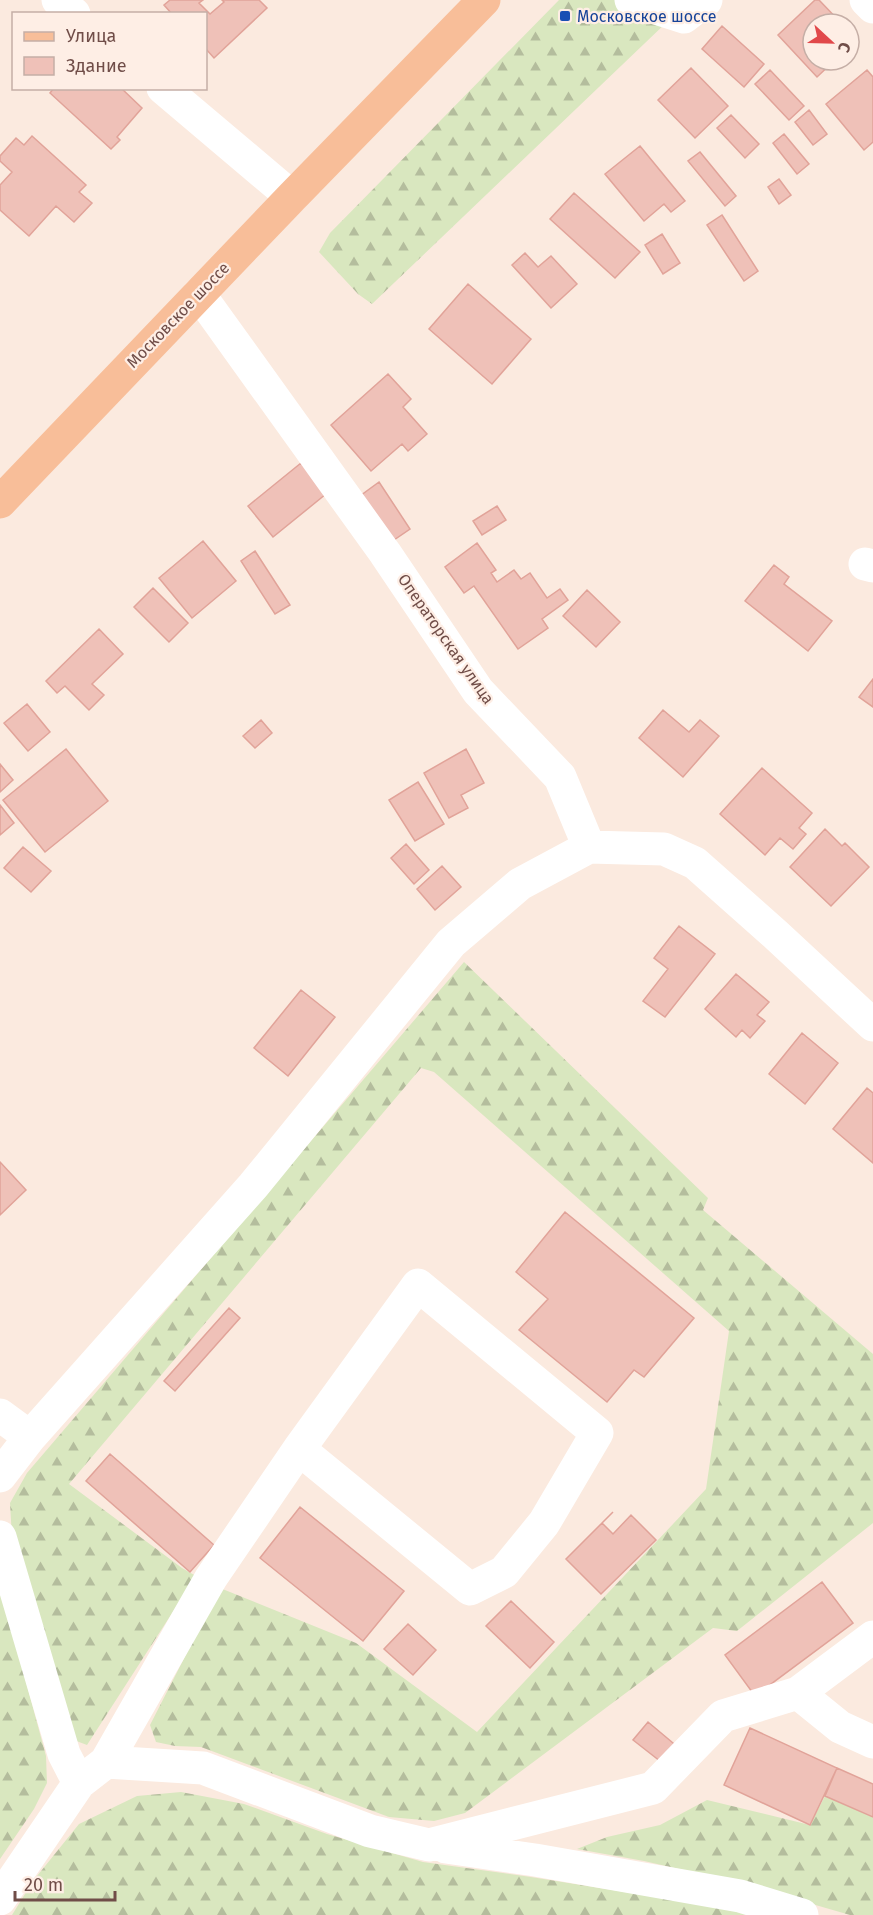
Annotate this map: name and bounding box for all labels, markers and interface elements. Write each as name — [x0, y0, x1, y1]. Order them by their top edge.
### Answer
place label: Московское шоссе — [577, 7, 716, 26]
marker: Московское шоссе — [558, 9, 572, 23]
legend — [12, 12, 207, 90]
north arrow — [801, 12, 861, 72]
text: Улица — [66, 25, 116, 47]
text: С — [834, 40, 855, 56]
text: Здание — [66, 55, 127, 77]
street label: Московское шоссе — [123, 258, 233, 372]
street label: Операторская улица — [394, 570, 498, 708]
scale bar — [15, 1864, 116, 1902]
text: 20 m — [24, 1874, 63, 1896]

